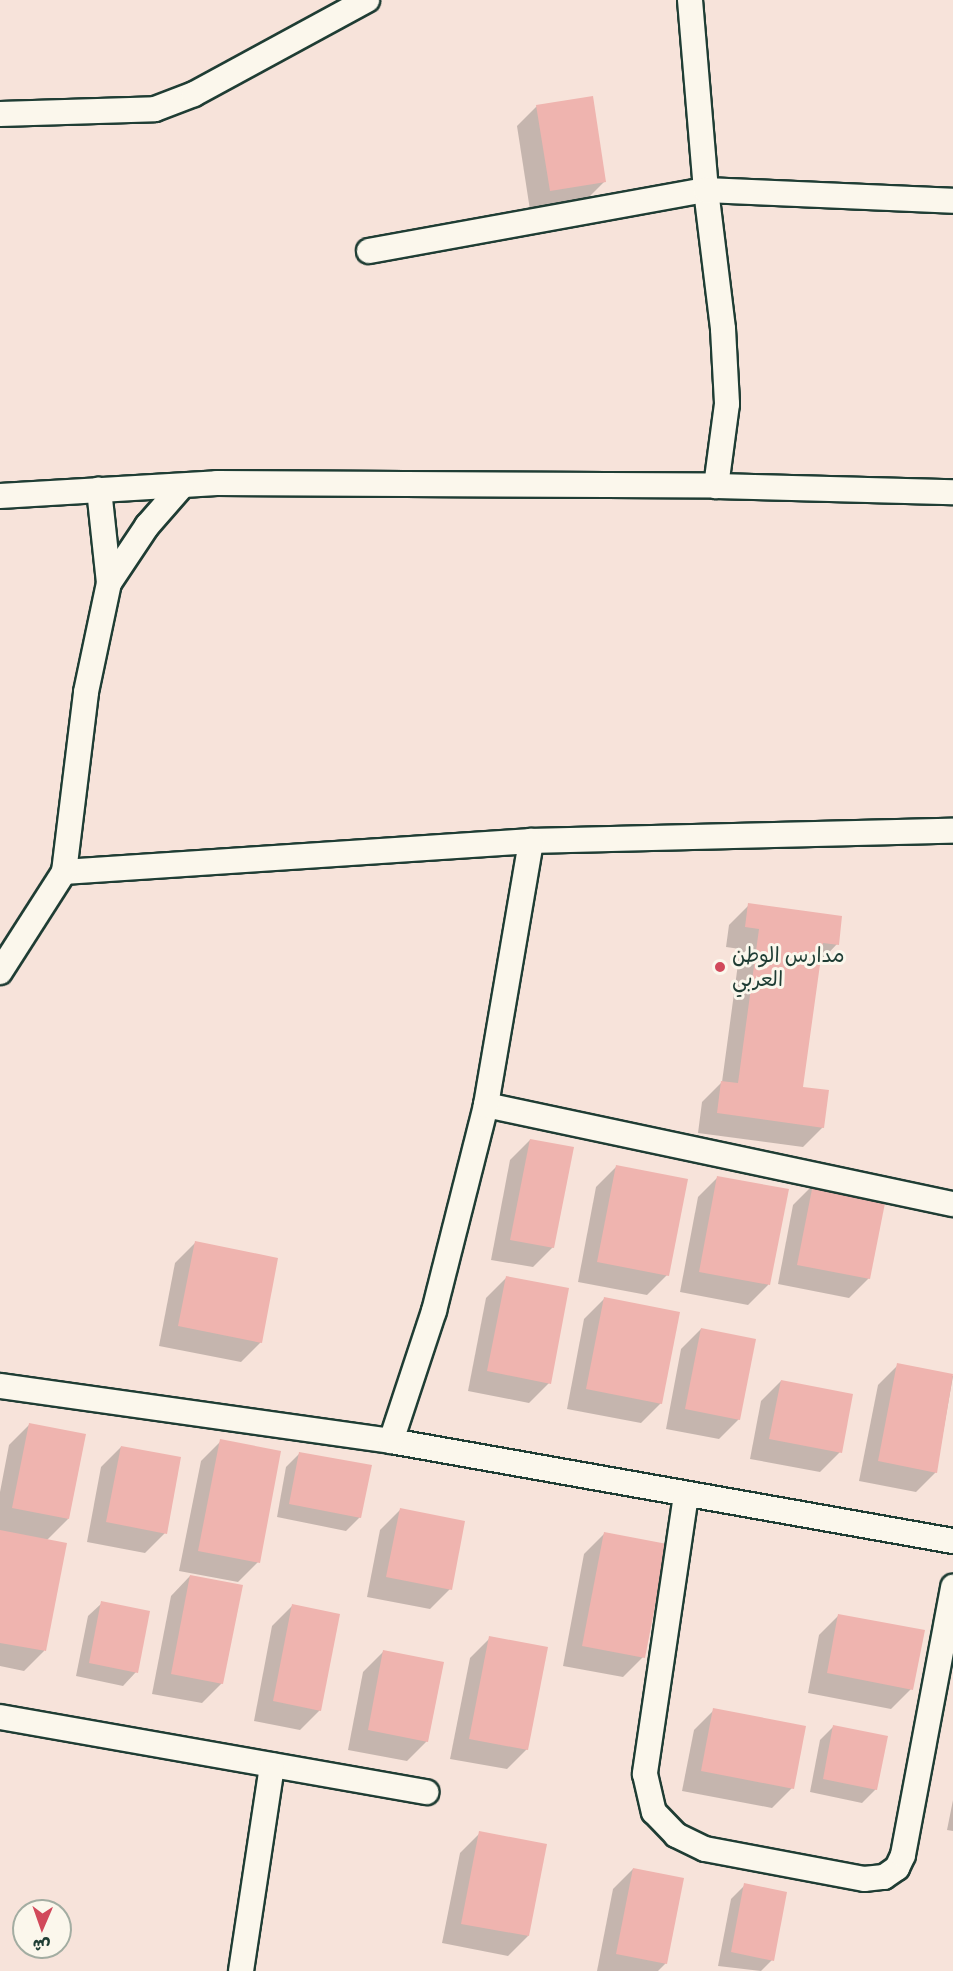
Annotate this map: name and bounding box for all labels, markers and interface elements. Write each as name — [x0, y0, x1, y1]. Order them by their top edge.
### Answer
place label: مدارس الوطن العربي — [732, 942, 845, 992]
marker: مدارس الوطن العربي — [713, 960, 727, 974]
north arrow — [12, 1899, 72, 1959]
text: ش — [32, 1935, 51, 1955]

